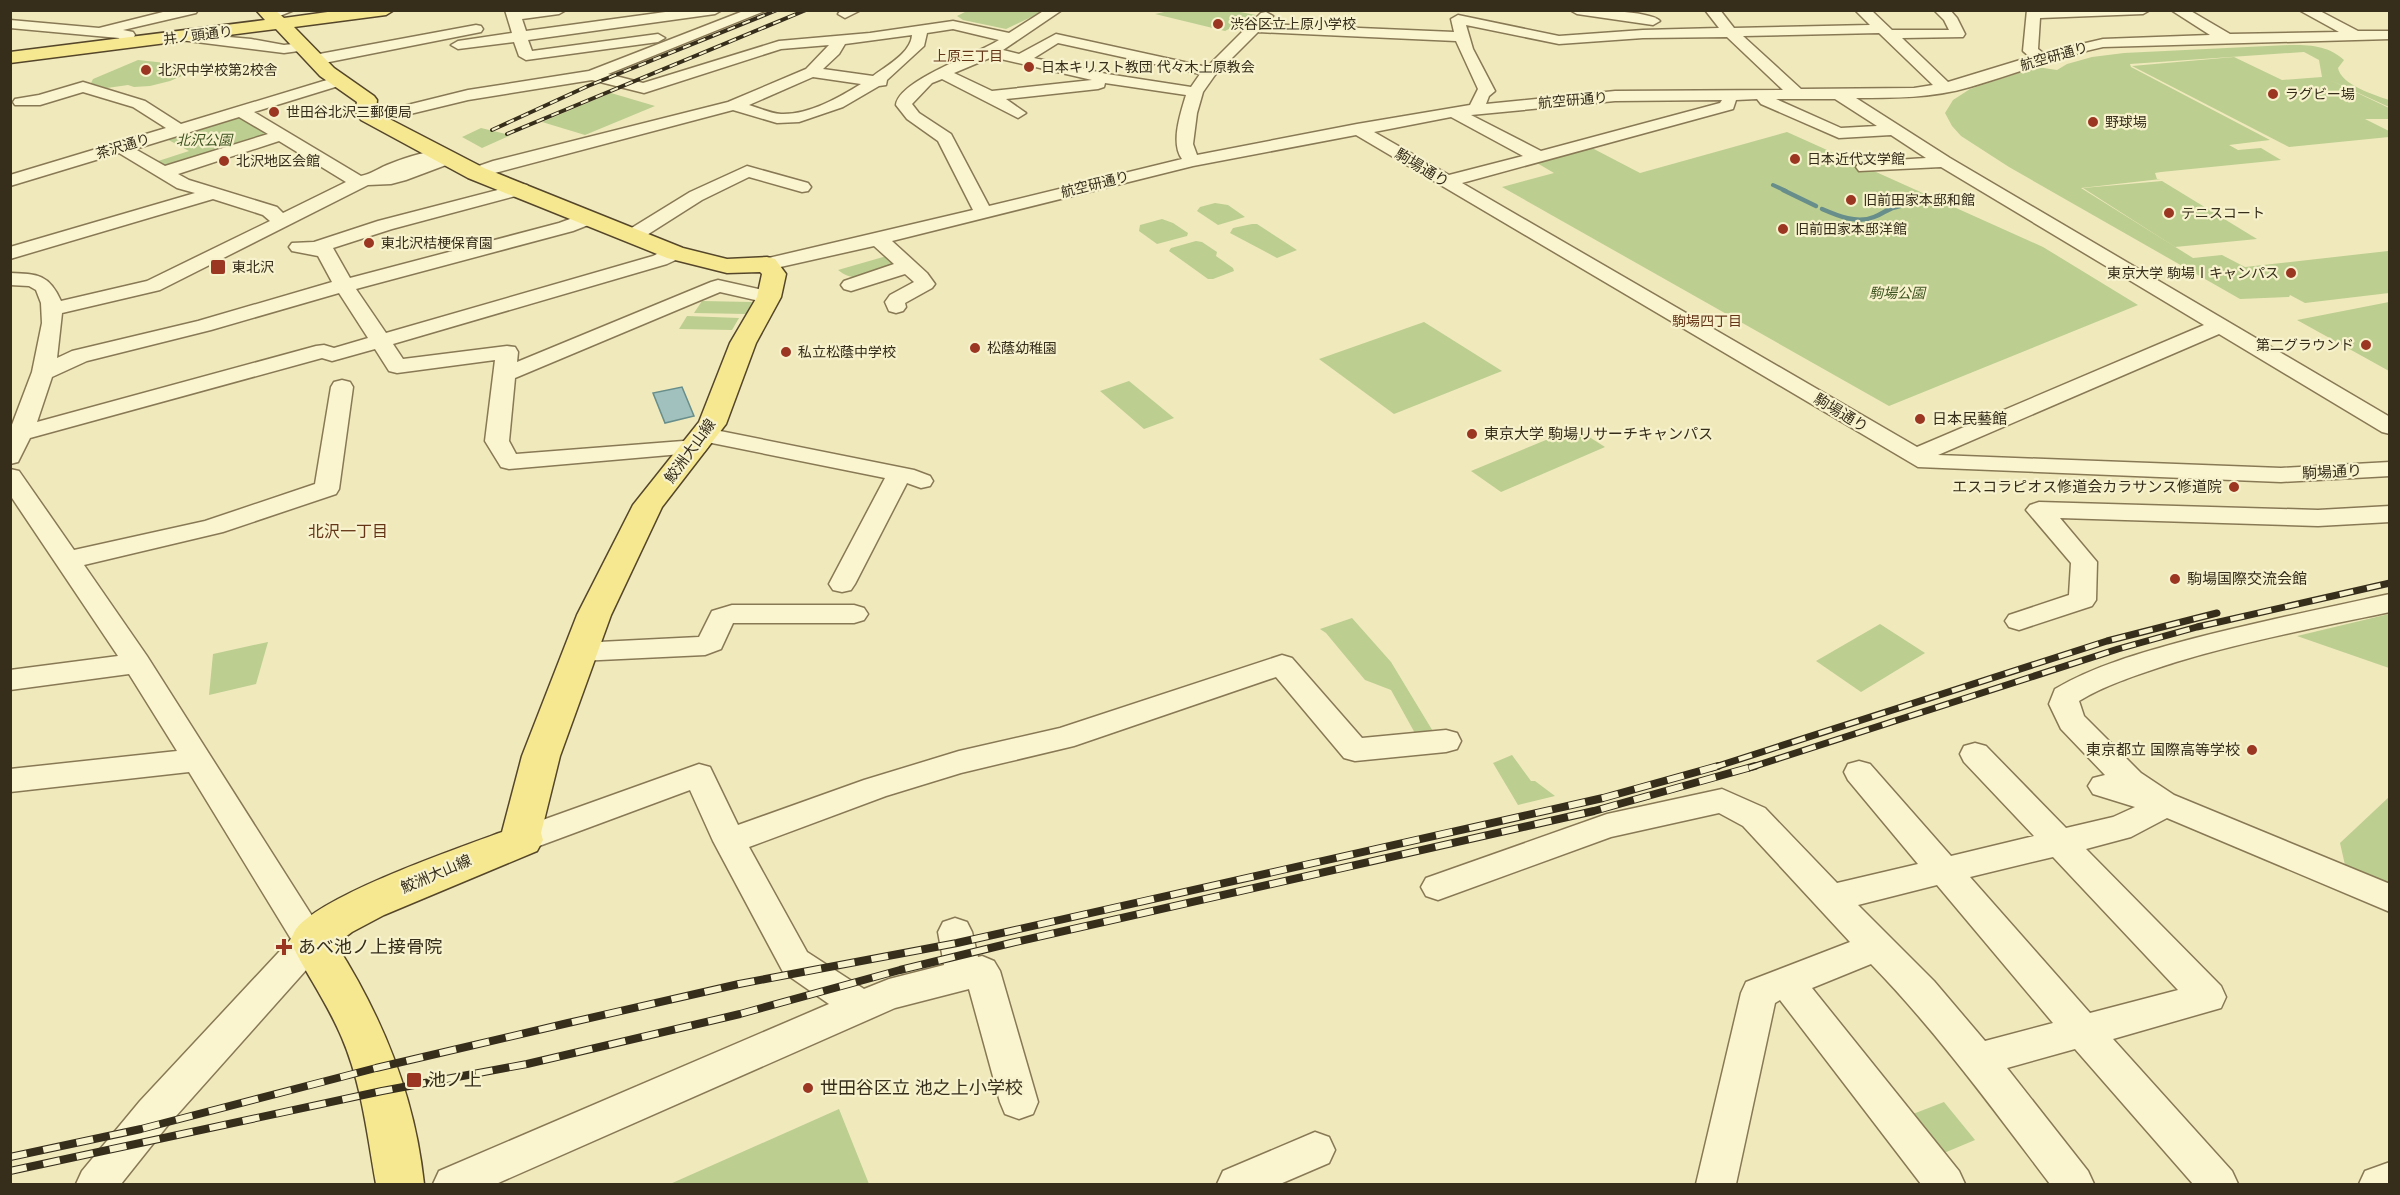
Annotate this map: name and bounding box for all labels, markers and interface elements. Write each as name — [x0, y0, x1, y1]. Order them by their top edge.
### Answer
place label: 渋谷区立上原小学校 — [1230, 14, 1356, 33]
marker: 渋谷区立上原小学校 — [1211, 17, 1225, 31]
street label: 井ノ頭通り — [162, 21, 234, 48]
street label: 航空研通り — [2018, 37, 2090, 74]
district label: 上原三丁目 — [933, 46, 1003, 65]
place label: 日本キリスト教団 代々木上原教会 — [1041, 57, 1255, 76]
place label: 北沢中学校第2校舎 — [158, 60, 278, 79]
marker: 日本キリスト教団 代々木上原教会 — [1022, 60, 1036, 74]
marker: 北沢中学校第2校舎 — [139, 63, 153, 77]
place label: ラグビー場 — [2285, 84, 2355, 103]
street label: 航空研通り — [1537, 87, 1609, 112]
marker: ラグビー場 — [2266, 87, 2280, 101]
place label: 世田谷北沢三郵便局 — [286, 102, 412, 121]
marker: 世田谷北沢三郵便局 — [267, 105, 281, 119]
place label: 野球場 — [2105, 112, 2147, 131]
marker: 野球場 — [2086, 115, 2100, 129]
street label: 茶沢通り — [93, 128, 152, 163]
park label: 北沢公園 — [176, 130, 234, 149]
street label: 駒場通り — [1392, 143, 1453, 191]
place label: 日本近代文学館 — [1807, 149, 1905, 168]
place label: 北沢地区会館 — [236, 151, 320, 170]
marker: 日本近代文学館 — [1788, 152, 1802, 166]
marker: 北沢地区会館 — [217, 154, 231, 168]
street label: 航空研通り — [1059, 166, 1131, 201]
place label: 旧前田家本邸和館 — [1863, 190, 1975, 209]
marker: 旧前田家本邸和館 — [1844, 193, 1858, 207]
place label: テニスコート — [2181, 203, 2265, 222]
marker: テニスコート — [2162, 206, 2176, 220]
place label: 旧前田家本邸洋館 — [1795, 219, 1907, 238]
marker: 旧前田家本邸洋館 — [1776, 222, 1790, 236]
place label: 東北沢桔梗保育園 — [381, 233, 493, 252]
marker: 東北沢桔梗保育園 — [362, 236, 376, 250]
place label: 東北沢 — [232, 257, 274, 276]
marker: 東北沢 — [209, 258, 227, 276]
place label: 東京大学 駒場Ⅰキャンパス — [2107, 263, 2279, 282]
marker: 東京大学 駒場Ⅰキャンパス — [2284, 266, 2298, 280]
park label: 駒場公園 — [1869, 283, 1927, 302]
district label: 駒場四丁目 — [1672, 311, 1742, 330]
place label: 第二グラウンド — [2256, 335, 2354, 354]
place label: 松蔭幼稚園 — [987, 338, 1057, 357]
marker: 第二グラウンド — [2359, 338, 2373, 352]
marker: 松蔭幼稚園 — [968, 341, 982, 355]
place label: 私立松蔭中学校 — [798, 342, 896, 361]
marker: 私立松蔭中学校 — [779, 345, 793, 359]
street label: 駒場通り — [1811, 388, 1872, 436]
place label: 日本民藝館 — [1932, 408, 2007, 428]
marker: 日本民藝館 — [1913, 412, 1927, 426]
street label: 鮫洲大山線 — [659, 414, 719, 487]
place label: 東京大学 駒場リサーチキャンパス — [1484, 423, 1713, 443]
marker: 東京大学 駒場リサーチキャンパス — [1465, 427, 1479, 441]
street label: 駒場通り — [2301, 459, 2362, 483]
place label: エスコラピオス修道会カラサンス修道院 — [1952, 476, 2222, 496]
marker: エスコラピオス修道会カラサンス修道院 — [2227, 480, 2241, 494]
district label: 北沢一丁目 — [308, 520, 388, 542]
place label: 駒場国際交流会館 — [2187, 568, 2307, 588]
marker: 駒場国際交流会館 — [2168, 572, 2182, 586]
place label: 東京都立 国際高等学校 — [2086, 739, 2240, 759]
marker: 東京都立 国際高等学校 — [2245, 743, 2259, 757]
street label: 鮫洲大山線 — [397, 849, 474, 897]
place label: あべ池ノ上接骨院 — [298, 934, 442, 958]
marker: あべ池ノ上接骨院 — [275, 938, 293, 956]
place label: 池ノ上 — [428, 1067, 482, 1091]
marker: 池ノ上 — [405, 1071, 423, 1089]
place label: 世田谷区立 池之上小学校 — [820, 1075, 1023, 1099]
marker: 世田谷区立 池之上小学校 — [801, 1081, 815, 1095]

